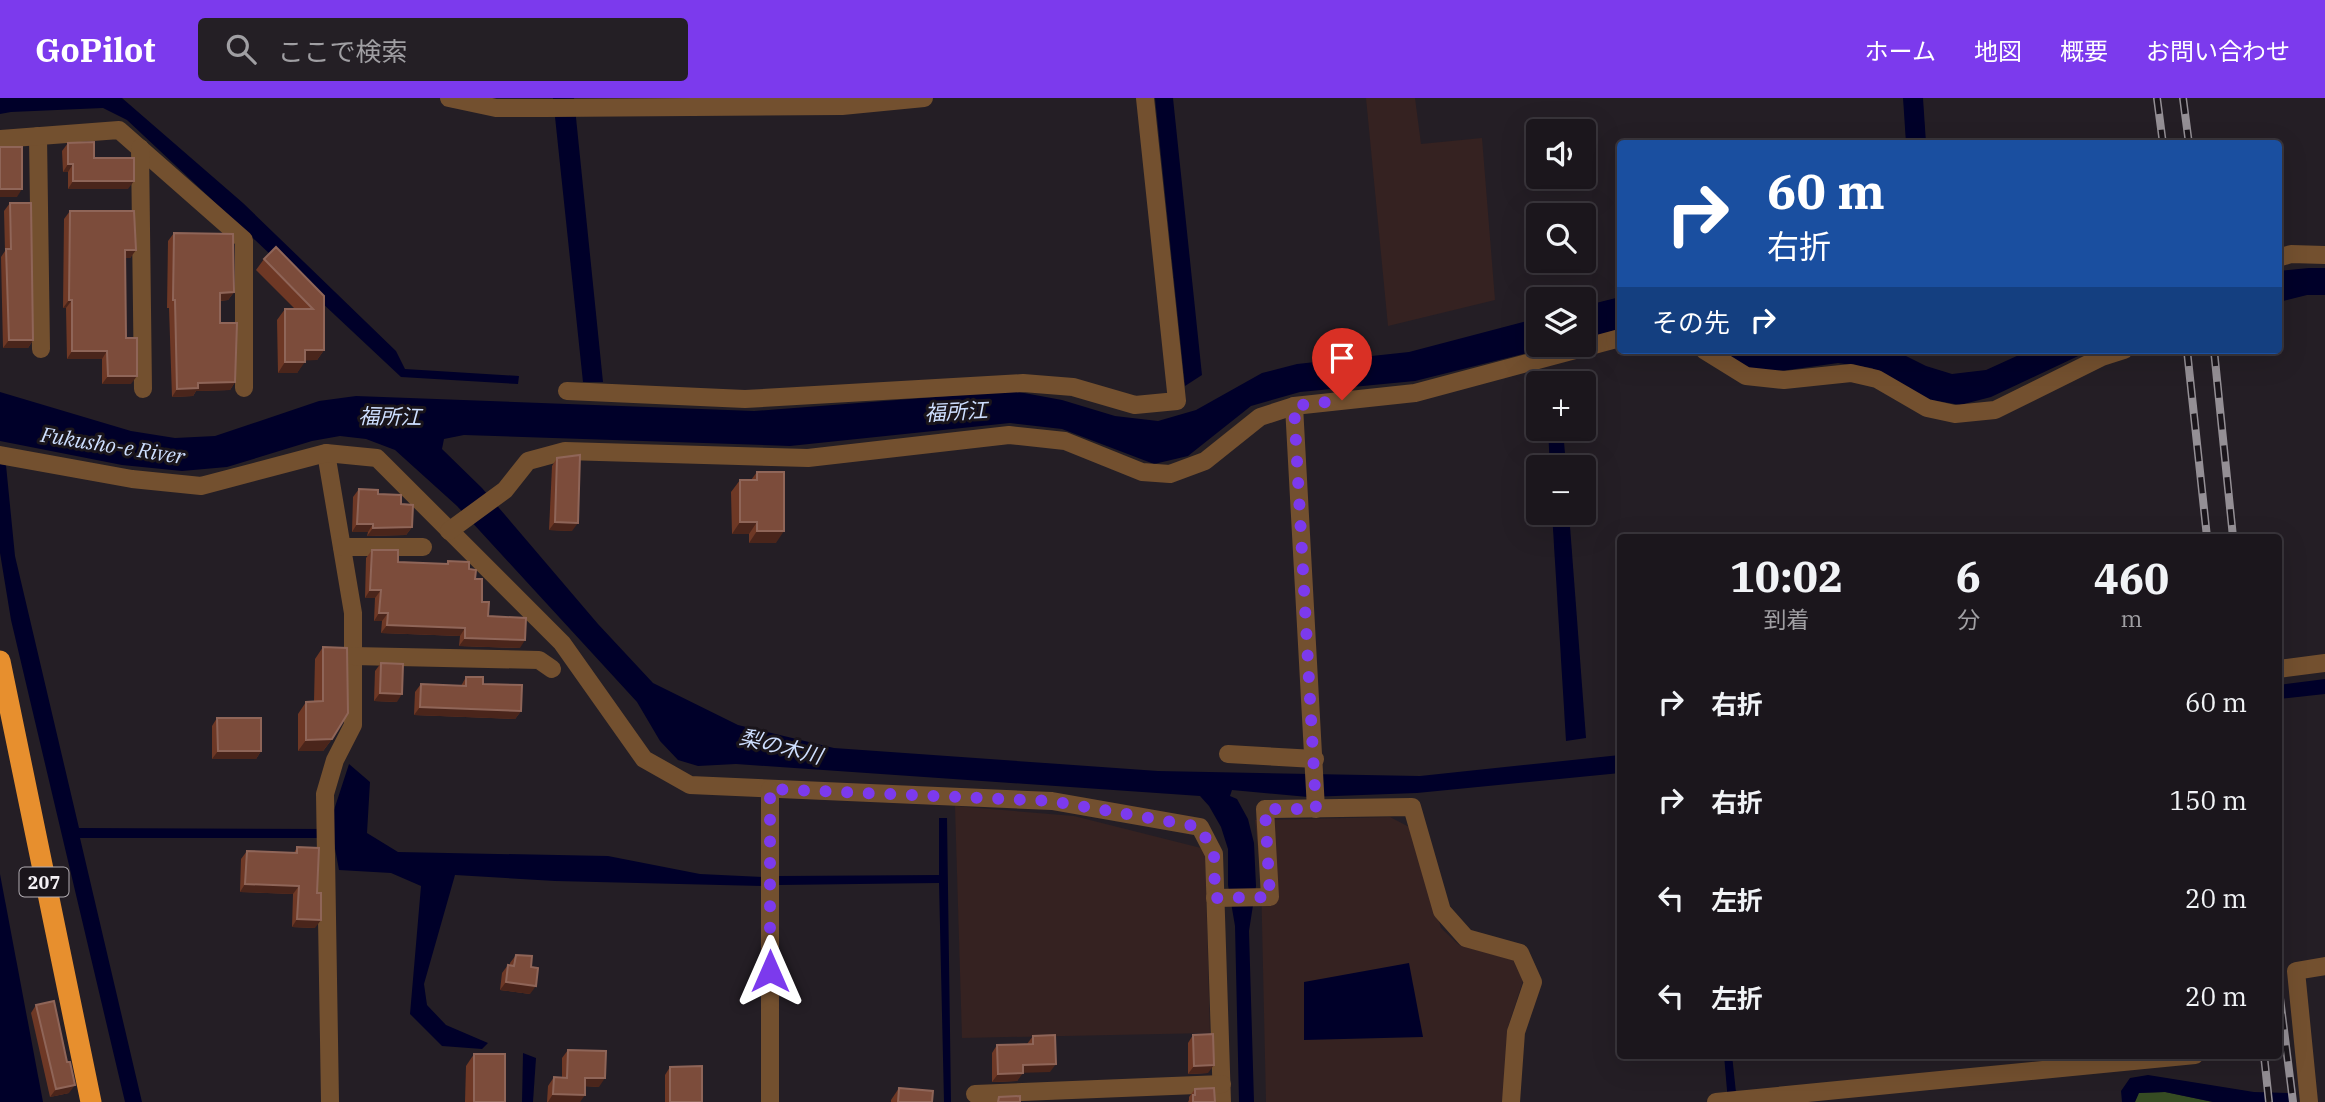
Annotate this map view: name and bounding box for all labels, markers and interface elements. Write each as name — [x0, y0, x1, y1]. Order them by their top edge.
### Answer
search box — [198, 18, 688, 81]
text: GoPilot — [35, 28, 156, 71]
icon: search — [222, 30, 260, 68]
text: ここで検索 — [278, 34, 408, 68]
text: ホーム — [1865, 35, 1936, 67]
text: 地図 — [1974, 35, 2022, 67]
text: 概要 — [2060, 35, 2108, 67]
text: お問い合わせ — [2146, 35, 2290, 67]
map controls — [1526, 119, 1596, 525]
button: sound — [1526, 119, 1596, 189]
text: 60 m — [1767, 159, 1885, 222]
icon: right — [1652, 168, 1743, 259]
button: search — [1526, 203, 1596, 273]
text: 右折 — [1767, 225, 1831, 267]
button: layers — [1526, 287, 1596, 357]
icon: right — [1744, 301, 1782, 339]
text: その先 — [1652, 305, 1730, 339]
pin — [1312, 328, 1372, 400]
icon: arrive — [1323, 339, 1361, 377]
button: + — [1526, 371, 1596, 441]
water label: 福所江 — [924, 395, 990, 427]
water label: 福所江 — [358, 401, 424, 431]
water label: Fukusho-e River — [38, 420, 188, 470]
button: − — [1526, 455, 1596, 525]
text: 10:02 — [1730, 549, 1843, 604]
text: 6 — [1956, 549, 1981, 604]
text: 460 — [2094, 551, 2169, 606]
text: m — [2121, 603, 2142, 633]
text: 到着 — [1763, 604, 1809, 634]
text: 分 — [1957, 604, 1980, 634]
icon: right — [1652, 683, 1690, 721]
text: 60 m — [2185, 685, 2247, 719]
text: 右折 — [1711, 687, 1763, 721]
water label: 梨の木川 — [737, 722, 827, 770]
icon: right — [1652, 781, 1690, 819]
text: 150 m — [2169, 783, 2247, 817]
text: 右折 — [1711, 785, 1763, 819]
road number: 207 — [20, 868, 68, 896]
icon: left — [1652, 879, 1690, 917]
text: 20 m — [2185, 881, 2247, 915]
text: 左折 — [1711, 883, 1763, 917]
position arrow — [733, 934, 807, 1008]
icon: left — [1652, 977, 1690, 1015]
text: 20 m — [2185, 979, 2247, 1013]
text: 左折 — [1711, 981, 1763, 1015]

